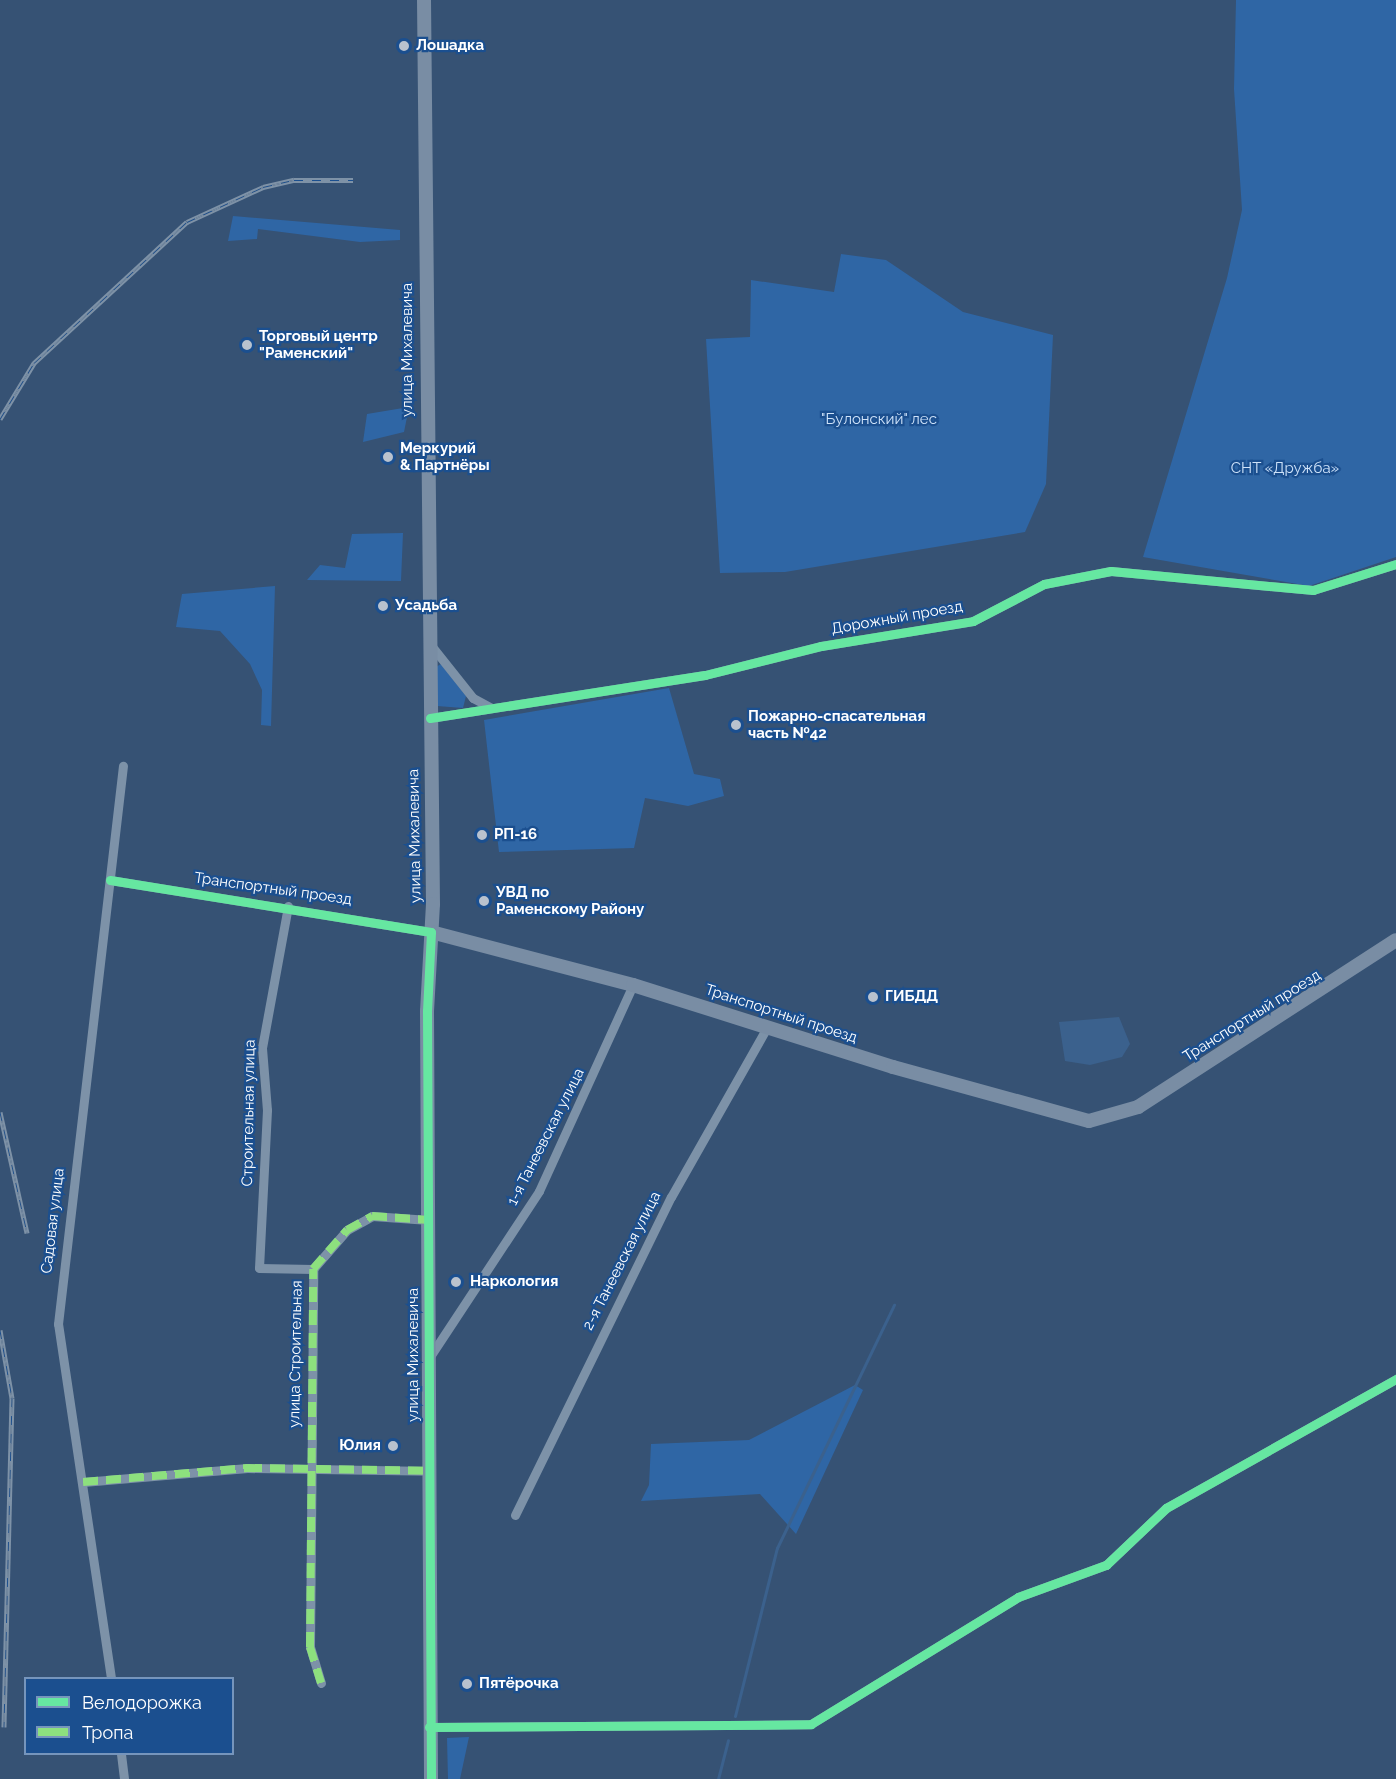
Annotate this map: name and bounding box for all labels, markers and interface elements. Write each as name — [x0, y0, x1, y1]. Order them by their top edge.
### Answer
place label: Лошадка — [416, 37, 484, 55]
marker: Лошадка — [397, 39, 411, 53]
street label: улица Михалевича — [399, 283, 417, 417]
place label: Торговый центр "Раменский" — [259, 327, 378, 362]
marker: Торговый центр "Раменский" — [240, 338, 254, 352]
park label: "Булонский" лес — [821, 411, 937, 429]
place label: Меркурий & Партнёры — [400, 439, 490, 474]
marker: Меркурий & Партнёры — [381, 450, 395, 464]
park label: СНТ «Дружба» — [1231, 460, 1339, 478]
place label: Усадьба — [395, 597, 457, 615]
street label: Дорожный проезд — [830, 598, 964, 638]
marker: Усадьба — [376, 599, 390, 613]
place label: Пожарно-спасательная часть №42 — [748, 707, 926, 742]
marker: Пожарно-спасательная часть №42 — [729, 718, 743, 732]
street label: улица Михалевича — [405, 769, 425, 903]
place label: РП-16 — [494, 826, 537, 844]
marker: РП-16 — [475, 828, 489, 842]
street label: Транспортный проезд — [193, 869, 353, 909]
place label: УВД по Раменскому Району — [496, 883, 645, 918]
marker: УВД по Раменскому Району — [477, 894, 491, 908]
street label: Транспортный проезд — [1180, 966, 1324, 1066]
street label: Транспортный проезд — [703, 981, 859, 1047]
place label: ГИБДД — [885, 988, 938, 1006]
marker: ГИБДД — [866, 990, 880, 1004]
street label: Строительная улица — [239, 1039, 259, 1187]
street label: 1-я Танеевская улица — [503, 1065, 589, 1209]
street label: Садовая улица — [38, 1167, 68, 1275]
street label: 2-я Танеевская улица — [579, 1188, 665, 1334]
marker: Наркология — [447, 1273, 465, 1291]
place label: Наркология — [470, 1273, 558, 1291]
street label: улица Строительная — [286, 1280, 306, 1428]
street label: улица Михалевича — [405, 1288, 423, 1422]
place label: Юлия — [339, 1437, 381, 1455]
marker: Юлия — [386, 1439, 400, 1453]
place label: Пятёрочка — [479, 1675, 559, 1693]
legend — [24, 1677, 234, 1755]
marker: Пятёрочка — [460, 1677, 474, 1691]
text: Велодорожка — [82, 1692, 202, 1713]
text: Тропа — [82, 1722, 133, 1743]

